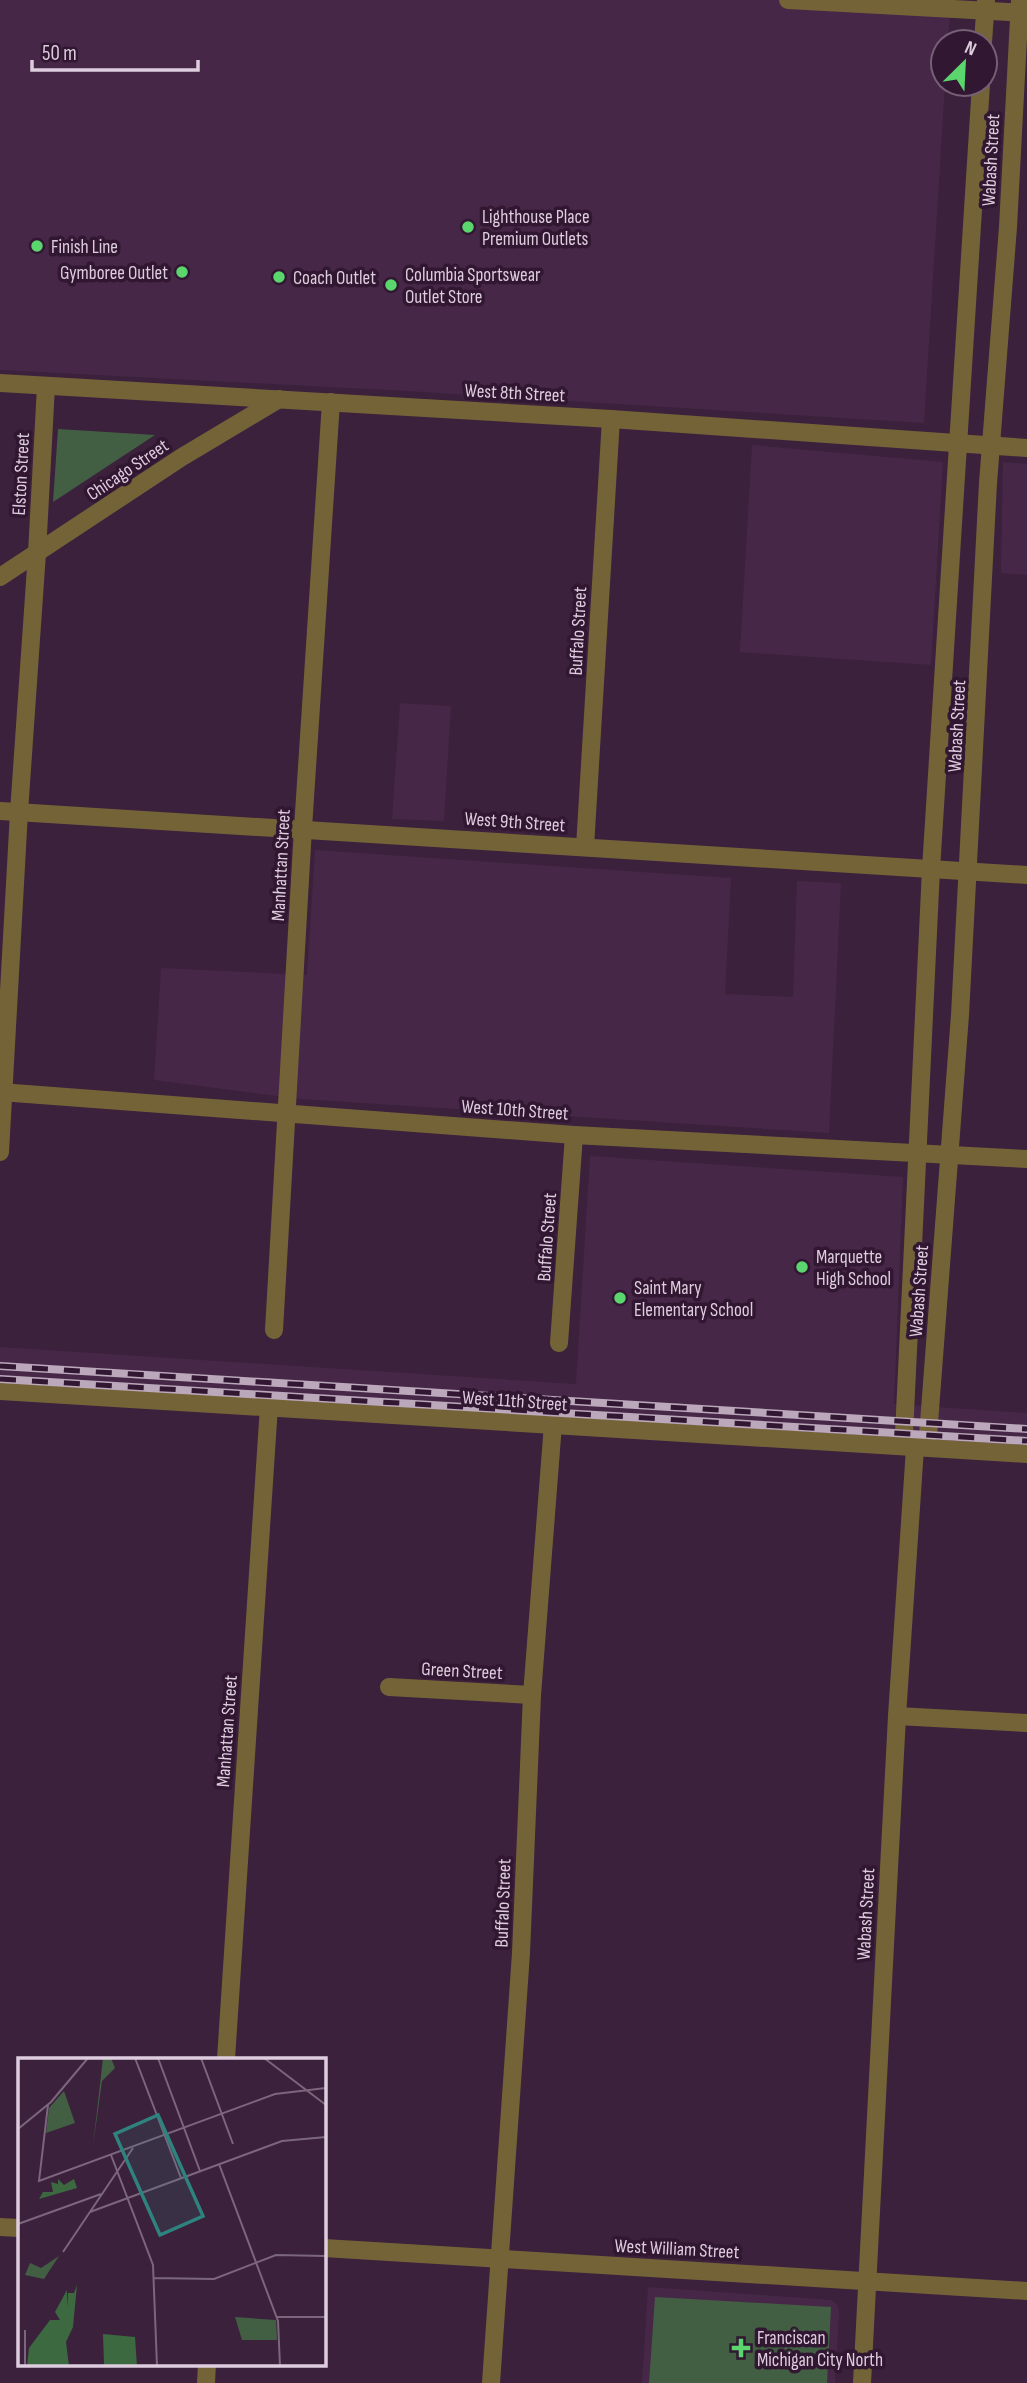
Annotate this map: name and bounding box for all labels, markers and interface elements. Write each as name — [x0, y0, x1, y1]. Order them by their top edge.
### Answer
scale bar — [32, 28, 198, 72]
north arrow — [929, 28, 999, 98]
text: N — [961, 36, 980, 61]
text: 50 m — [42, 41, 77, 66]
street label: Wabash Street — [978, 113, 1005, 207]
place label: Lighthouse Place Premium Outlets — [482, 206, 590, 251]
marker: Lighthouse Place Premium Outlets — [460, 219, 476, 235]
place label: Finish Line — [51, 236, 118, 259]
marker: Finish Line — [29, 238, 45, 254]
place label: Gymboree Outlet — [60, 262, 168, 285]
marker: Gymboree Outlet — [174, 264, 190, 280]
place label: Columbia Sportswear Outlet Store — [405, 264, 541, 309]
place label: Coach Outlet — [293, 267, 376, 290]
marker: Coach Outlet — [271, 269, 287, 285]
marker: Columbia Sportswear Outlet Store — [383, 277, 399, 293]
street label: West 8th Street — [464, 379, 566, 408]
street label: Elston Street — [8, 432, 35, 516]
street label: Chicago Street — [82, 434, 173, 506]
street label: Buffalo Street — [565, 586, 592, 676]
street label: Wabash Street — [944, 679, 971, 773]
street label: Manhattan Street — [267, 808, 296, 922]
street label: West 9th Street — [464, 808, 566, 838]
street label: West 10th Street — [460, 1095, 570, 1126]
street label: Buffalo Street — [533, 1192, 562, 1282]
street label: Wabash Street — [905, 1244, 934, 1338]
place label: Marquette High School — [816, 1246, 891, 1291]
marker: Marquette High School — [794, 1259, 810, 1275]
place label: Saint Mary Elementary School — [634, 1277, 753, 1322]
marker: Saint Mary Elementary School — [612, 1290, 628, 1306]
street label: West 11th Street — [461, 1386, 569, 1417]
street label: Green Street — [421, 1658, 503, 1685]
street label: Manhattan Street — [212, 1674, 243, 1788]
street label: Buffalo Street — [490, 1858, 517, 1948]
street label: Wabash Street — [853, 1867, 880, 1961]
inset map — [18, 2058, 326, 2366]
street label: West William Street — [614, 2235, 740, 2264]
place label: Franciscan Michigan City North — [757, 2327, 883, 2372]
marker: Franciscan Michigan City North — [731, 2338, 751, 2358]

